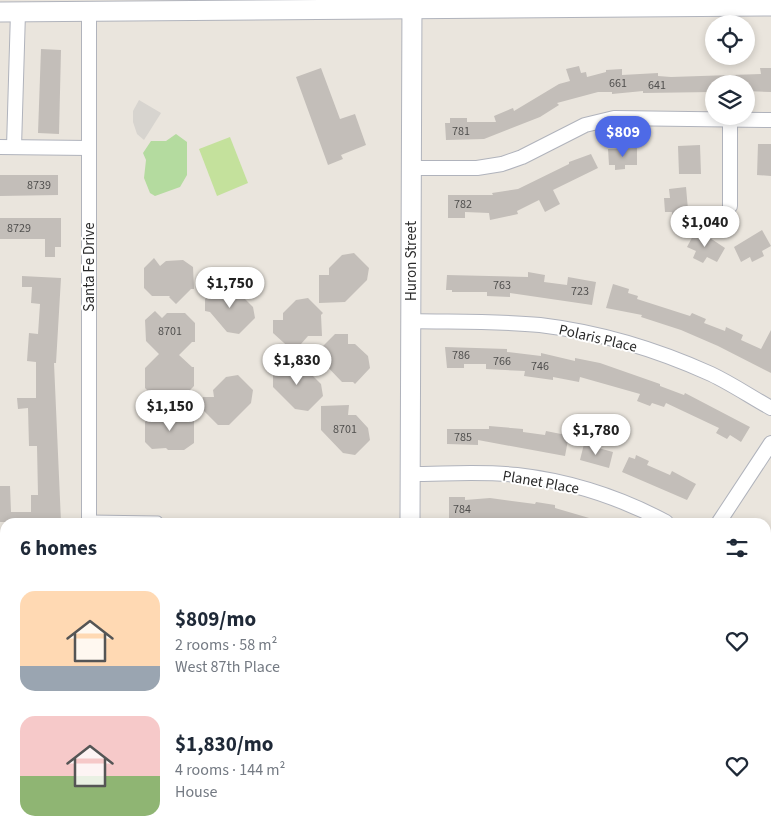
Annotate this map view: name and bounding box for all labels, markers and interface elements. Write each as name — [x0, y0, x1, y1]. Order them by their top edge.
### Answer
map controls — [705, 15, 755, 125]
button: locate — [705, 15, 755, 65]
house number: 661 — [609, 75, 627, 92]
button: layers — [705, 75, 755, 125]
house number: 641 — [648, 77, 666, 94]
pin: $809 — [593, 116, 653, 158]
text: $809 — [606, 121, 640, 143]
house number: 781 — [452, 123, 470, 140]
house number: 8739 — [27, 177, 51, 194]
house number: 782 — [454, 196, 472, 213]
pin: $1,040 — [664, 206, 746, 248]
text: $1,040 — [681, 211, 729, 233]
house number: 8729 — [7, 220, 31, 237]
street label: Huron Street — [401, 221, 422, 301]
street label: Santa Fe Drive — [79, 222, 100, 312]
pin: $1,750 — [189, 266, 271, 309]
text: $1,750 — [206, 272, 254, 294]
house number: 763 — [493, 277, 511, 294]
house number: 723 — [571, 283, 589, 300]
street label: Polaris Place — [557, 319, 639, 358]
house number: 8701 — [158, 323, 182, 340]
pin: $1,830 — [256, 344, 338, 386]
house number: 786 — [452, 347, 470, 364]
text: $1,830 — [273, 349, 321, 371]
house number: 766 — [493, 353, 511, 370]
house number: 746 — [531, 358, 549, 375]
pin: $1,150 — [129, 390, 211, 432]
text: $1,150 — [146, 395, 194, 417]
pin: $1,780 — [555, 414, 637, 456]
text: $1,780 — [572, 419, 620, 441]
house number: 8701 — [333, 421, 357, 438]
house number: 785 — [454, 429, 472, 446]
street label: Planet Place — [501, 465, 581, 500]
house number: 784 — [453, 501, 471, 518]
text: 6 homes — [20, 533, 97, 563]
icon: filters — [723, 534, 751, 562]
text: $809/mo — [175, 604, 256, 634]
icon: home — [60, 611, 120, 671]
icon: heart — [723, 627, 751, 655]
text: 2 rooms · 58 m² — [175, 634, 277, 656]
text: West 87th Place — [175, 656, 280, 678]
text: $1,830/mo — [175, 729, 274, 759]
icon: home — [60, 736, 120, 796]
icon: heart — [723, 752, 751, 780]
text: 4 rooms · 144 m² — [175, 759, 285, 781]
text: House — [175, 781, 217, 803]

